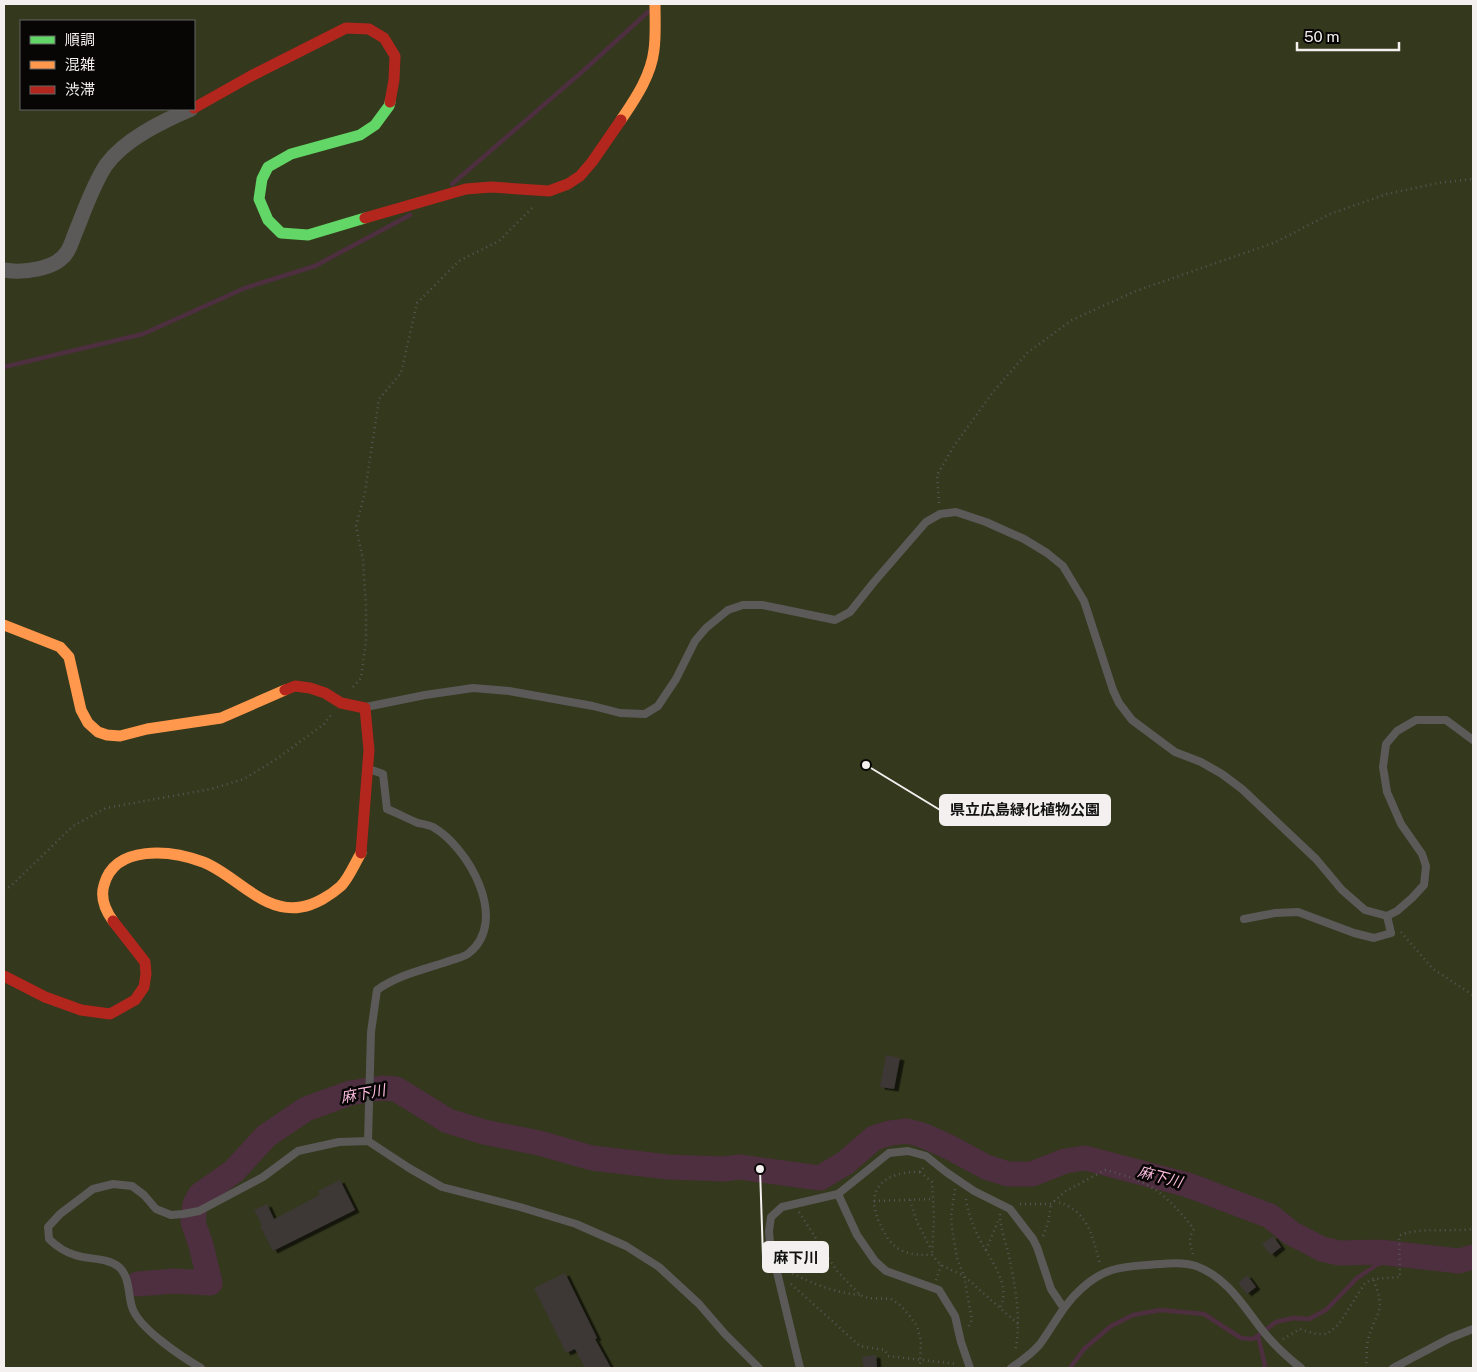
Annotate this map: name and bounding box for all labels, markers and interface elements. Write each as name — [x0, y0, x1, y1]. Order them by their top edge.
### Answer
legend — [20, 20, 195, 110]
scale bar — [1297, 20, 1400, 52]
text: 50 m — [1304, 28, 1339, 45]
text: 順調 — [65, 31, 95, 48]
text: 混雑 — [65, 56, 95, 73]
text: 渋滞 — [65, 81, 95, 98]
callout: 県立広島緑化植物公園 — [940, 795, 1110, 825]
text: 県立広島緑化植物公園 — [950, 801, 1100, 818]
water label: 麻下川 — [339, 1081, 389, 1106]
water label: 麻下川 — [1136, 1162, 1186, 1191]
callout: 麻下川 — [763, 1242, 828, 1272]
text: 麻下川 — [773, 1249, 819, 1266]

